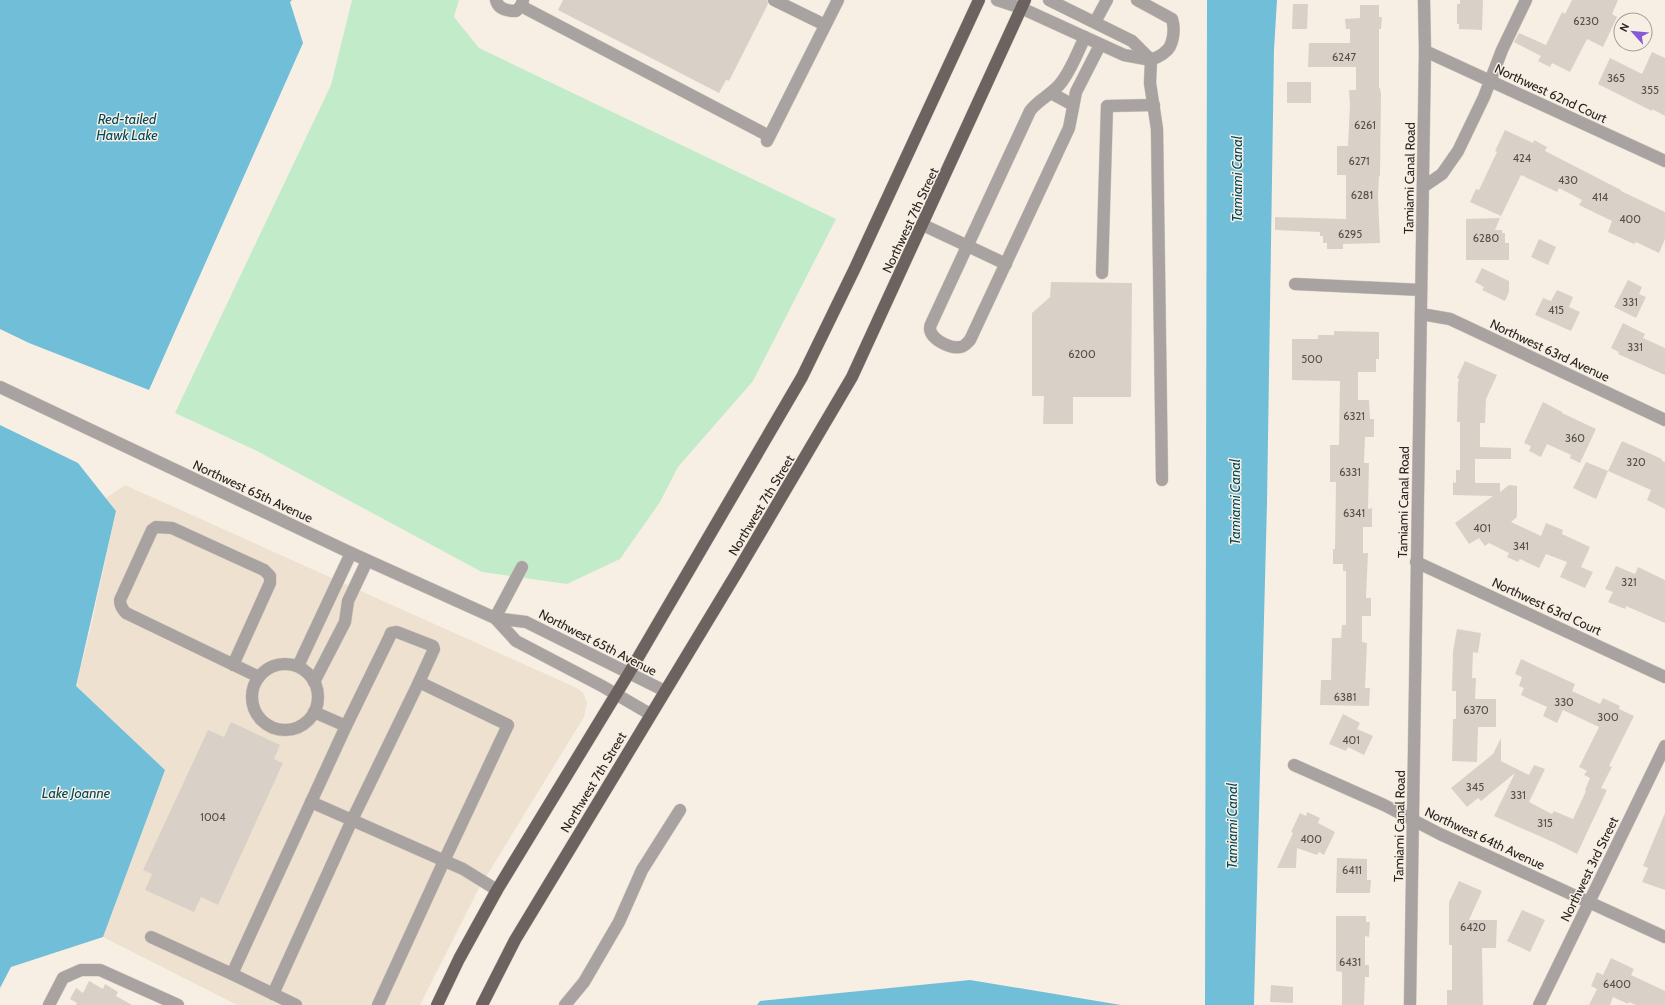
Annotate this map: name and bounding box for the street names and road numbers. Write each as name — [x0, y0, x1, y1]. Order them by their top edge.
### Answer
street label: Northwest 62nd Court — [1492, 60, 1610, 126]
street label: Tamiami Canal Road — [1400, 122, 1418, 234]
street label: Northwest 7th Street — [879, 164, 942, 275]
street label: Northwest 63rd Avenue — [1488, 315, 1613, 385]
street label: Tamiami Canal Road — [1394, 446, 1412, 558]
street label: Northwest 7th Street — [725, 451, 798, 558]
street label: Northwest 65th Avenue — [191, 456, 316, 526]
street label: Northwest 63rd Court — [1490, 574, 1605, 639]
street label: Northwest 65th Avenue — [536, 605, 660, 679]
street label: Northwest 7th Street — [557, 728, 630, 835]
street label: Tamiami Canal Road — [1390, 770, 1408, 882]
street label: Northwest 64th Avenue — [1422, 803, 1548, 873]
street label: Northwest 3rd Street — [1557, 813, 1622, 924]

